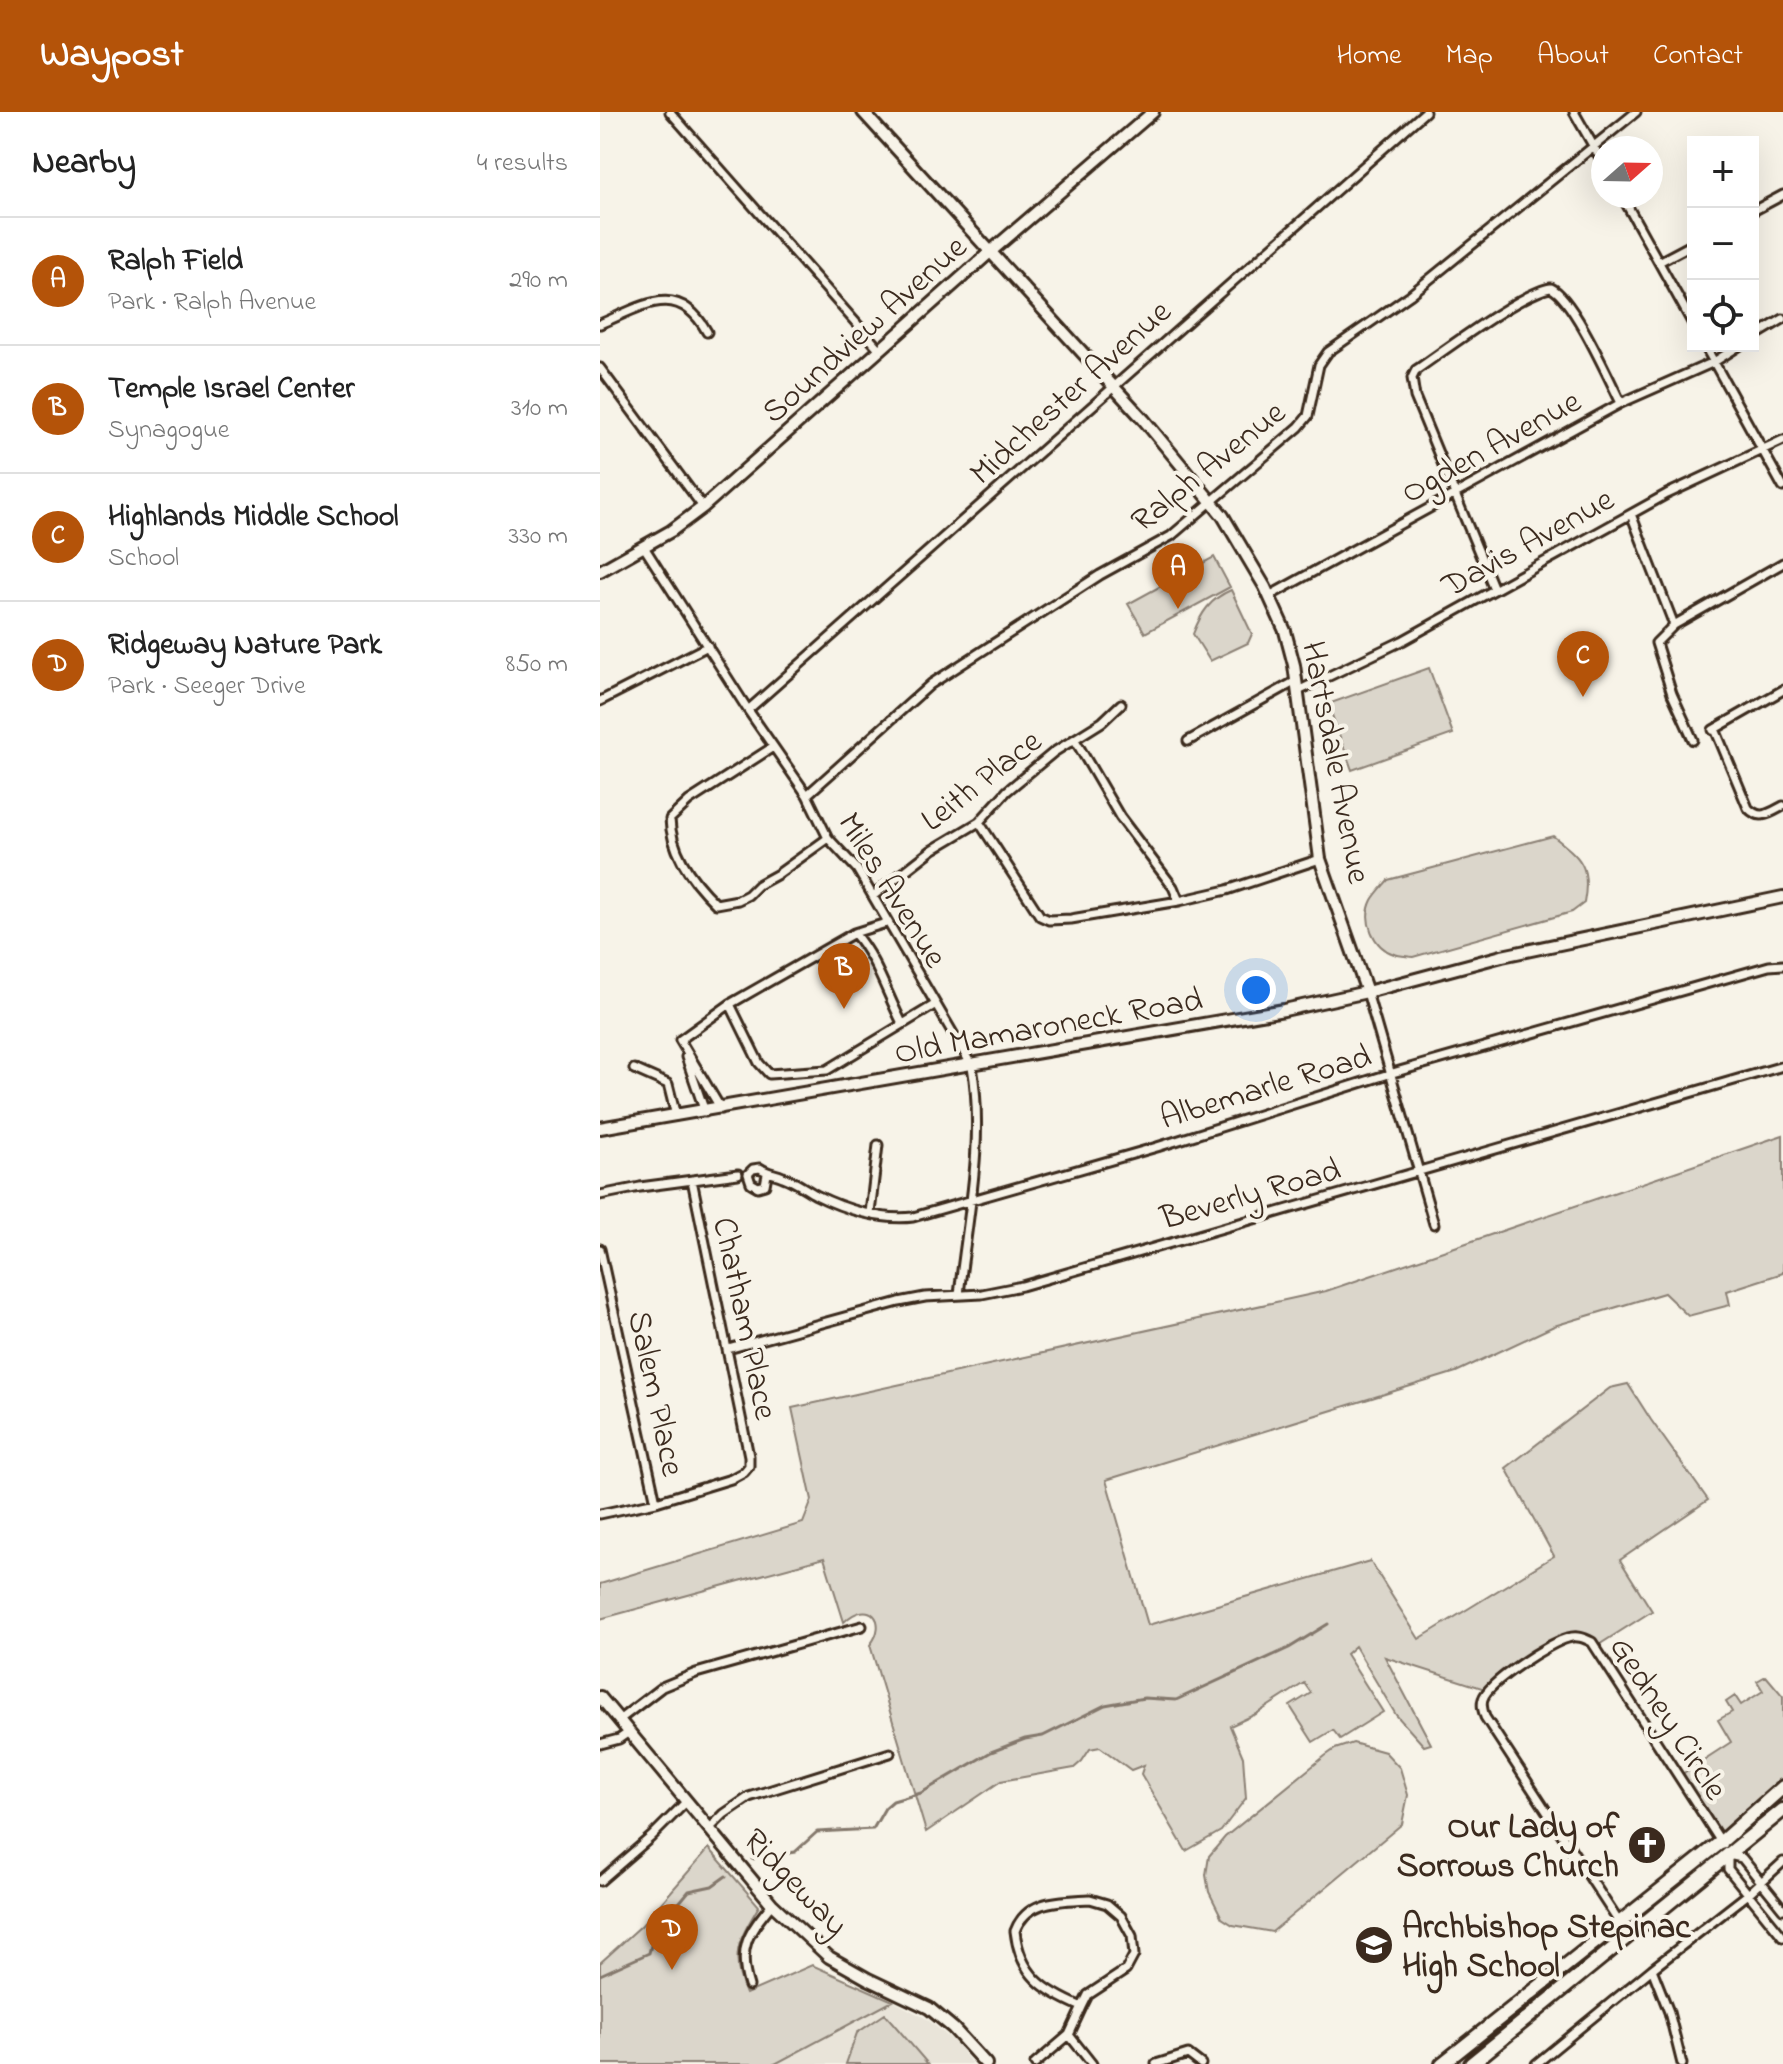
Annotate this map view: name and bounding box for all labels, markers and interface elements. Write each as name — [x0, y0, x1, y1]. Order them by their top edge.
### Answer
text: Waypost — [40, 28, 184, 84]
text: Home — [1336, 36, 1402, 77]
text: Map — [1446, 36, 1493, 77]
text: About — [1537, 36, 1609, 77]
text: Contact — [1653, 36, 1743, 77]
north arrow — [1591, 136, 1663, 208]
map controls — [1687, 136, 1759, 352]
button: + — [1687, 136, 1759, 208]
text: Nearby — [32, 139, 136, 189]
text: 4 results — [477, 145, 568, 183]
button: − — [1687, 208, 1759, 280]
street label: Soundview Avenue — [752, 224, 980, 437]
text: Ralph Field — [108, 240, 243, 284]
text: A — [50, 262, 66, 300]
text: 290 m — [509, 262, 568, 300]
button: locate — [1687, 280, 1759, 352]
text: Park · Ralph Avenue — [108, 284, 316, 322]
street label: Midchester Avenue — [959, 289, 1184, 499]
text: Temple Israel Center — [108, 368, 355, 412]
street label: Ogden Avenue — [1393, 378, 1592, 519]
street label: Ralph Avenue — [1121, 389, 1298, 546]
text: B — [49, 390, 67, 428]
text: 310 m — [511, 390, 568, 428]
text: Synagogue — [108, 412, 229, 450]
street label: Davis Avenue — [1433, 476, 1625, 613]
text: Highlands Middle School — [108, 496, 399, 540]
text: C — [51, 518, 65, 556]
text: 330 m — [509, 518, 568, 556]
text: School — [108, 540, 179, 578]
pin: A — [1152, 543, 1204, 609]
text: Ridgeway Nature Park — [108, 624, 382, 668]
pin: C — [1557, 631, 1609, 697]
street label: Hartsdale Avenue — [1286, 637, 1382, 889]
text: D — [48, 646, 68, 684]
text: 850 m — [505, 646, 568, 684]
text: Park · Seeger Drive — [108, 668, 306, 706]
street label: Leith Place — [911, 718, 1054, 846]
street label: Miles Avenue — [823, 804, 959, 979]
pin: B — [818, 943, 870, 1009]
your location — [1236, 970, 1276, 1010]
street label: Old Mamaroneck Road — [891, 976, 1207, 1080]
street label: Albemarle Road — [1154, 1033, 1378, 1145]
street label: Beverly Road — [1154, 1146, 1347, 1246]
street label: Chatham Place — [697, 1213, 789, 1426]
street label: Salem Place — [612, 1306, 696, 1482]
street label: Gedney Circle — [1595, 1627, 1739, 1812]
place label: Our Lady of Sorrows Church — [1397, 1804, 1620, 1893]
street label: Ridgeway — [730, 1818, 859, 1949]
church icon: Our Lady of Sorrows Church — [1626, 1824, 1668, 1866]
pin: D — [646, 1904, 698, 1970]
place label: Archbishop Stepinac High School — [1402, 1904, 1691, 1994]
school or university icon: Archbishop Stepinac High School — [1353, 1924, 1395, 1966]

